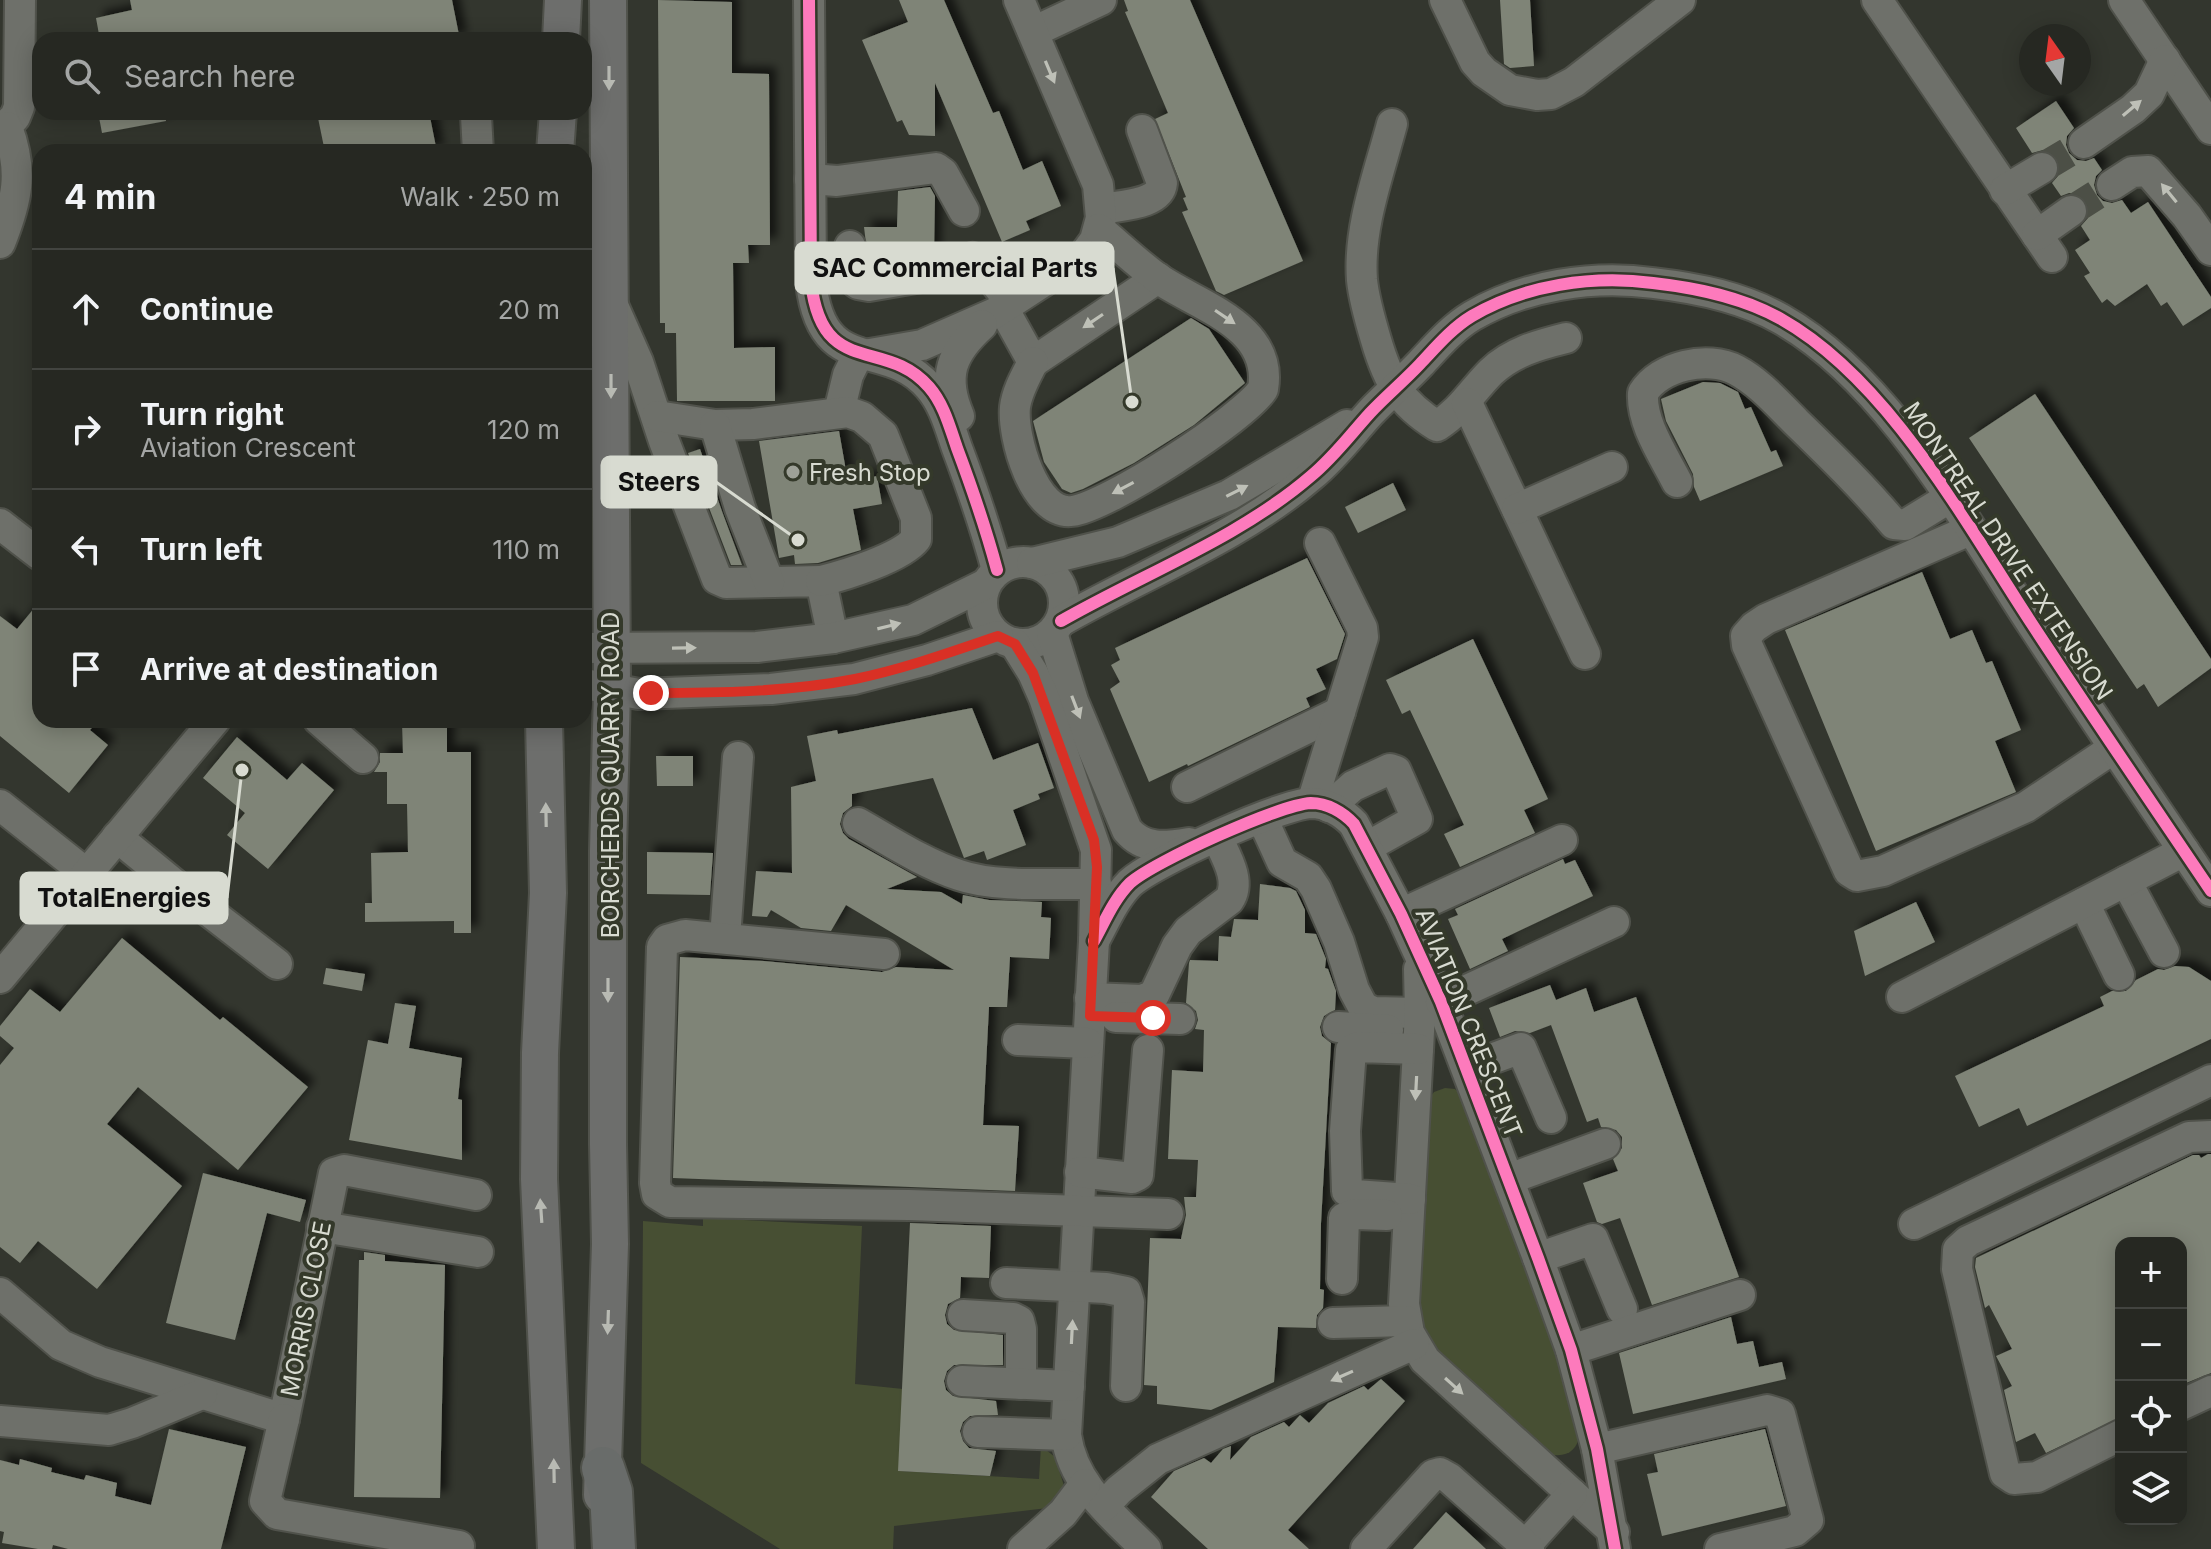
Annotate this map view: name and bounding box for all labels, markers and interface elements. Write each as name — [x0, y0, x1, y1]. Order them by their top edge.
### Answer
north arrow — [2019, 24, 2091, 96]
search box — [32, 32, 592, 120]
icon: search — [60, 54, 104, 98]
text: Search here — [124, 58, 296, 94]
one-way arrow — [1044, 60, 1057, 84]
one-way arrow — [603, 66, 615, 91]
one-way arrow — [2122, 100, 2142, 117]
text: 4 min — [64, 176, 156, 217]
text: Walk · 250 m — [400, 181, 560, 212]
one-way arrow — [2160, 183, 2177, 204]
callout: SAC Commercial Parts — [796, 243, 1113, 293]
text: SAC Commercial Parts — [812, 252, 1098, 283]
icon: ahead — [64, 287, 108, 331]
text: Continue — [140, 291, 274, 327]
text: 20 m — [498, 294, 560, 325]
one-way arrow — [1214, 309, 1235, 324]
one-way arrow — [1082, 314, 1103, 329]
one-way arrow — [605, 374, 617, 399]
text: Turn right — [140, 396, 284, 432]
street label: MONTREAL DRIVE EXTENSION — [1897, 396, 2119, 706]
icon: right — [64, 407, 108, 451]
text: 120 m — [487, 414, 560, 445]
text: Aviation Crescent — [140, 432, 356, 463]
callout: Steers — [602, 457, 716, 507]
place label: Fresh Stop — [809, 458, 931, 487]
marker: Fresh Stop — [784, 463, 802, 481]
text: Steers — [618, 466, 700, 497]
one-way arrow — [1111, 482, 1134, 495]
one-way arrow — [1226, 484, 1248, 498]
icon: left — [64, 527, 108, 571]
text: Turn left — [140, 531, 262, 567]
text: 110 m — [492, 534, 560, 565]
street label: BORCHERDS QUARRY ROAD — [596, 612, 625, 938]
one-way arrow — [877, 619, 902, 632]
one-way arrow — [672, 642, 697, 654]
icon: arrive — [64, 647, 108, 691]
text: Arrive at destination — [140, 651, 438, 687]
route end — [633, 675, 669, 711]
one-way arrow — [1070, 695, 1083, 719]
one-way arrow — [540, 802, 553, 827]
callout: TotalEnergies — [21, 873, 227, 923]
text: TotalEnergies — [37, 882, 211, 913]
street label: AVIATION CRESCENT — [1409, 904, 1529, 1142]
one-way arrow — [602, 978, 614, 1003]
route start — [1135, 1000, 1171, 1036]
one-way arrow — [1409, 1076, 1422, 1101]
one-way arrow — [534, 1198, 547, 1223]
street label: MORRIS CLOSE — [275, 1219, 337, 1399]
map controls — [2115, 1237, 2187, 1525]
button: + — [2115, 1237, 2187, 1309]
button: − — [2115, 1309, 2187, 1381]
one-way arrow — [602, 1310, 615, 1335]
one-way arrow — [1066, 1319, 1079, 1344]
one-way arrow — [1331, 1369, 1354, 1382]
one-way arrow — [1444, 1377, 1463, 1395]
button: locate — [2115, 1381, 2187, 1453]
button: layers — [2115, 1453, 2187, 1525]
one-way arrow — [547, 1458, 560, 1483]

